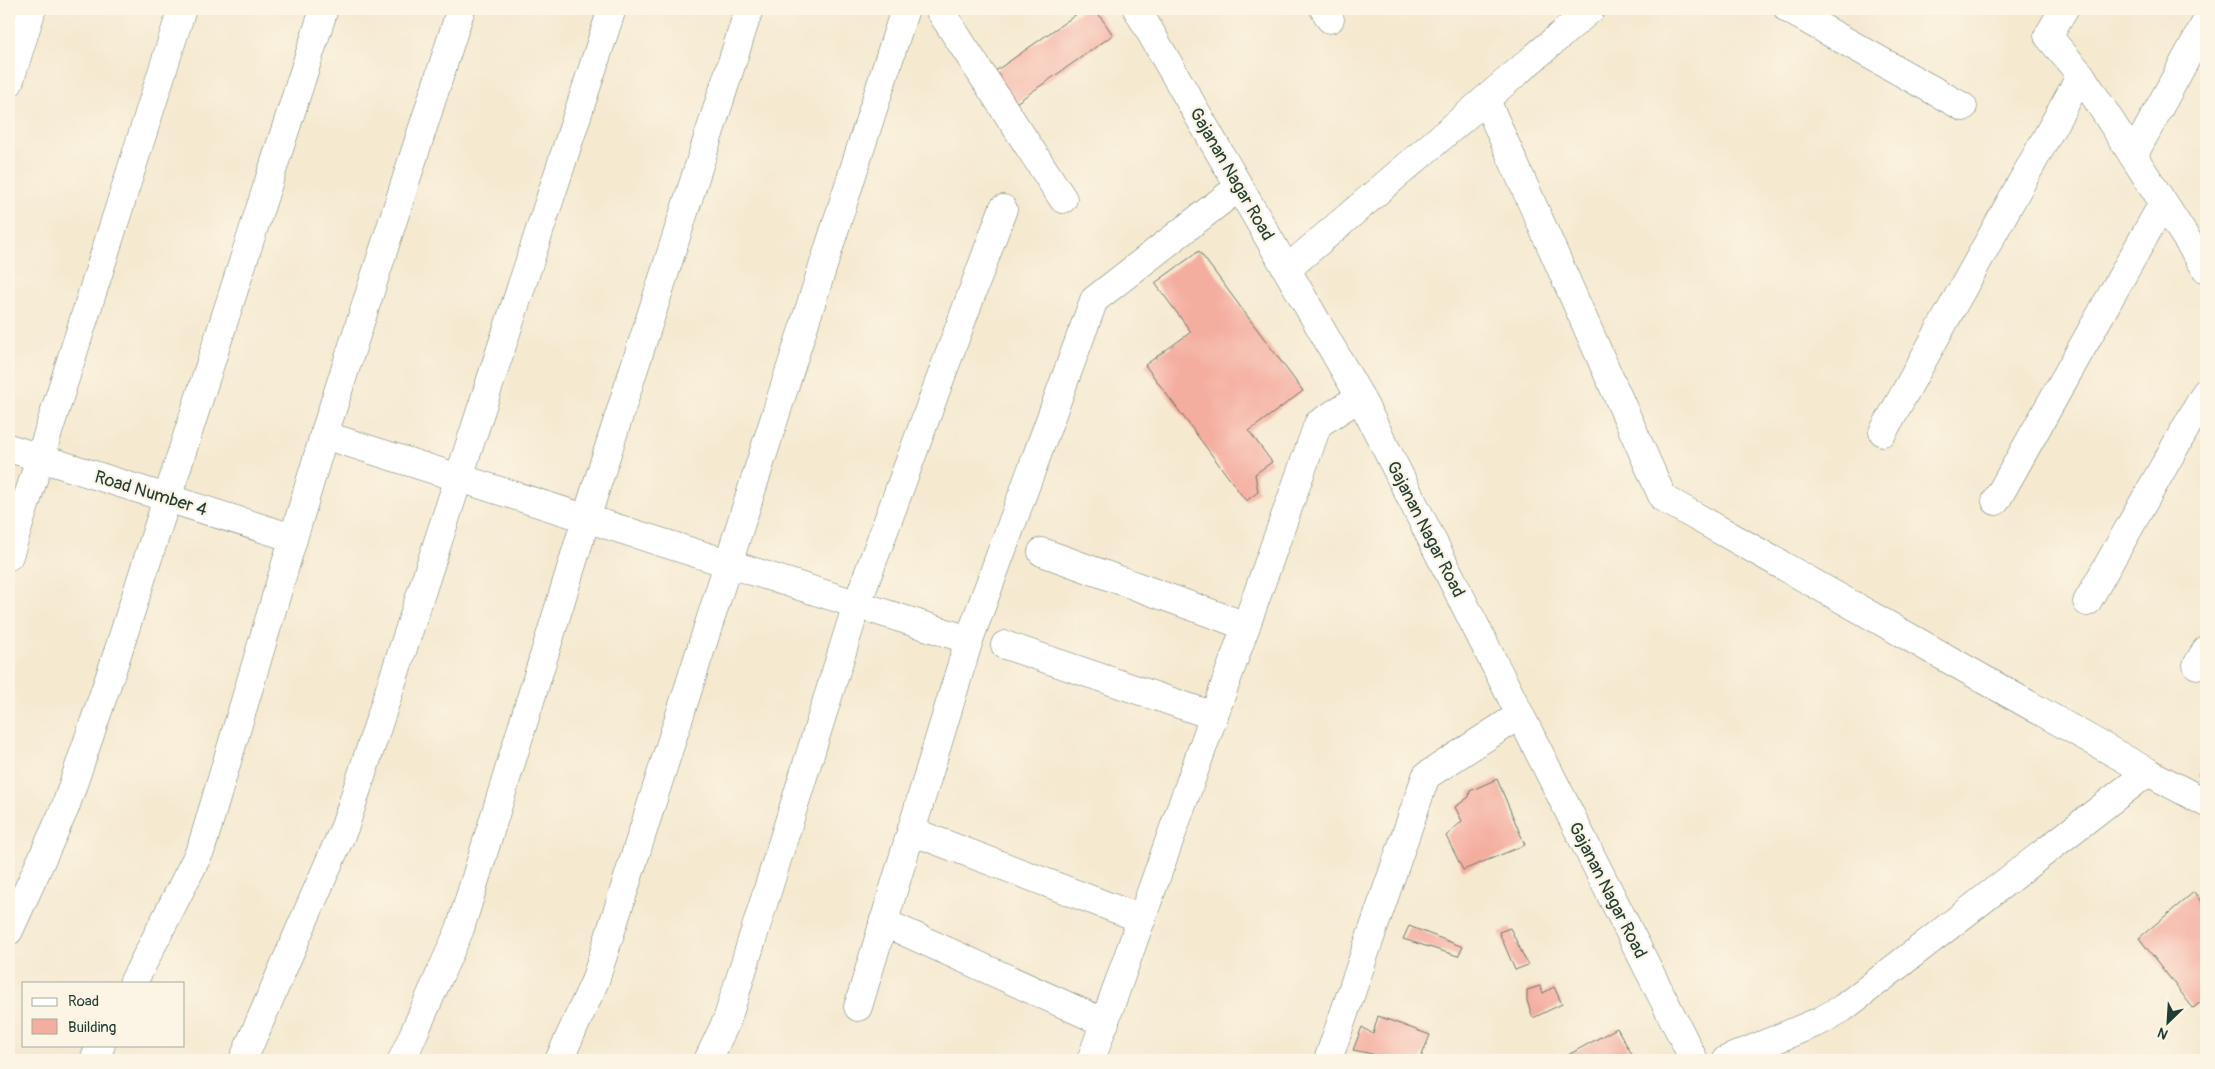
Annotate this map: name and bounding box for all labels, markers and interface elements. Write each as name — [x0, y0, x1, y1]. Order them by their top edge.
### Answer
street label: Gajanan Nagar Road — [1184, 104, 1279, 245]
street label: Gajanan Nagar Road — [1381, 457, 1470, 601]
street label: Road Number 4 — [92, 465, 210, 522]
street label: Gajanan Nagar Road — [1563, 818, 1652, 962]
legend — [22, 982, 185, 1046]
text: Road — [68, 992, 99, 1011]
north arrow — [2142, 996, 2192, 1046]
text: Building — [68, 1018, 116, 1037]
text: N — [2155, 1024, 2171, 1043]

